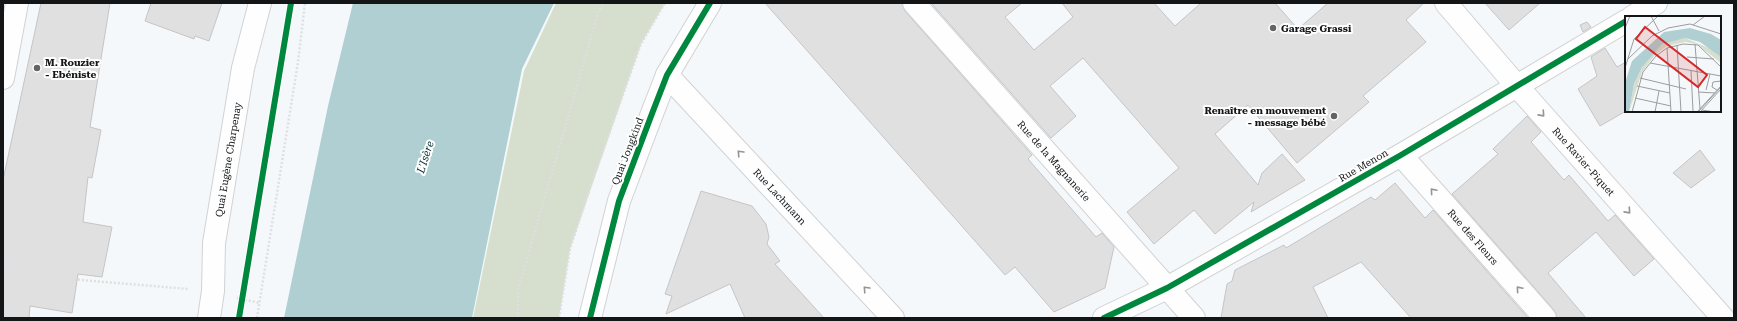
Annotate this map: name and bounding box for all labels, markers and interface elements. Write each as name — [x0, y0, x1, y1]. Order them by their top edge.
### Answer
inset map — [1625, 16, 1721, 112]
marker: Garage Grassi — [1268, 23, 1278, 33]
place label: Garage Grassi — [1281, 23, 1352, 34]
place label: M. Rouzier - Ebéniste — [45, 57, 100, 80]
marker: M. Rouzier - Ebéniste — [32, 63, 42, 73]
street label: Quai Eugène Charpenay — [213, 101, 243, 218]
place label: Renaître en mouvement - message bébé — [1204, 105, 1326, 128]
one-way arrow — [1537, 109, 1545, 117]
marker: Renaître en mouvement - message bébé — [1329, 111, 1339, 121]
street label: Quai Jongkind — [610, 115, 646, 187]
street label: Rue de la Magnanerie — [1015, 119, 1093, 204]
street label: Rue Ravier-Piquet — [1550, 125, 1617, 198]
water label: L'Isère — [414, 139, 437, 176]
street label: Rue Menon — [1337, 147, 1390, 184]
one-way arrow — [737, 150, 744, 158]
street label: Rue Lachmann — [751, 167, 809, 227]
one-way arrow — [1431, 189, 1438, 196]
one-way arrow — [1624, 206, 1631, 214]
street label: Rue des Fleurs — [1446, 207, 1500, 267]
one-way arrow — [1517, 286, 1524, 294]
one-way arrow — [864, 287, 871, 294]

